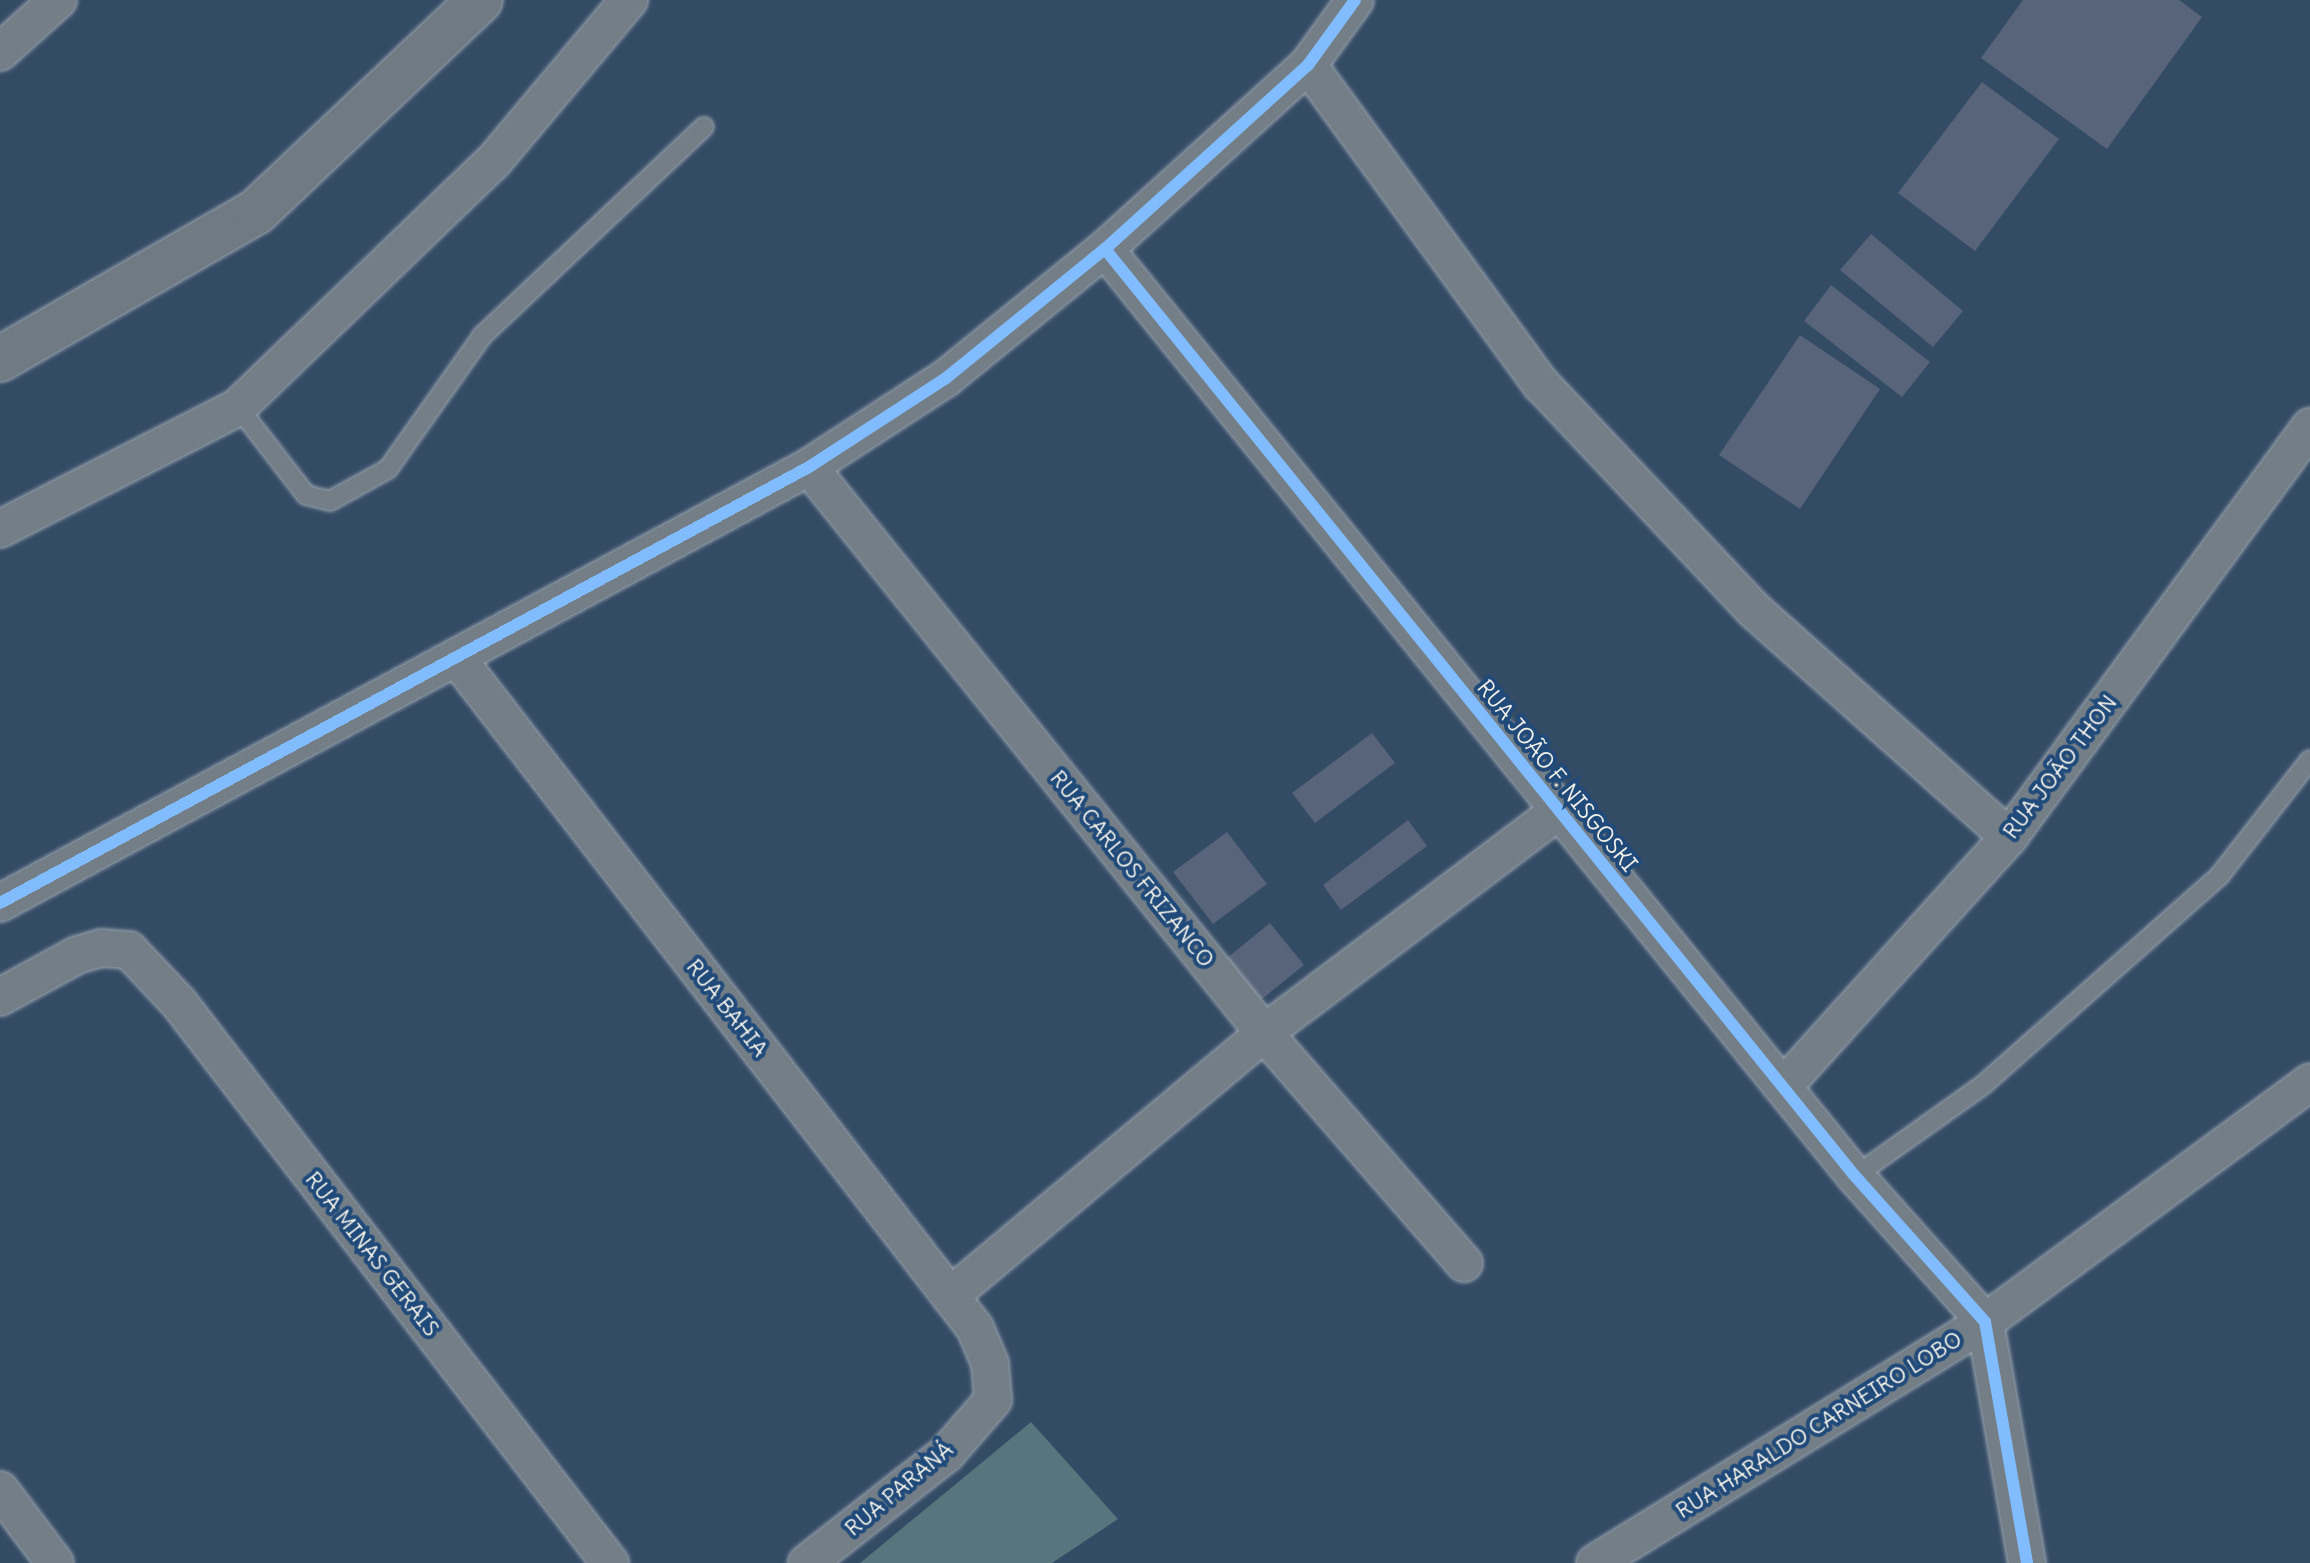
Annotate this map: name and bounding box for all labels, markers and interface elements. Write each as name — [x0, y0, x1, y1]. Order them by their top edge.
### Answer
street label: RUA JOÃO F. NISGOSKI — [1472, 675, 1642, 877]
street label: RUA JOÃO THON — [1997, 690, 2123, 844]
street label: RUA CARLOS FRIZANCO — [1044, 765, 1220, 973]
street label: RUA BAHIA — [681, 954, 773, 1062]
street label: RUA MINAS GERAIS — [300, 1167, 444, 1341]
street label: RUA HARALDO CARNEIRO LOBO — [1671, 1326, 1967, 1524]
street label: RUA PARANÁ — [840, 1436, 958, 1542]

